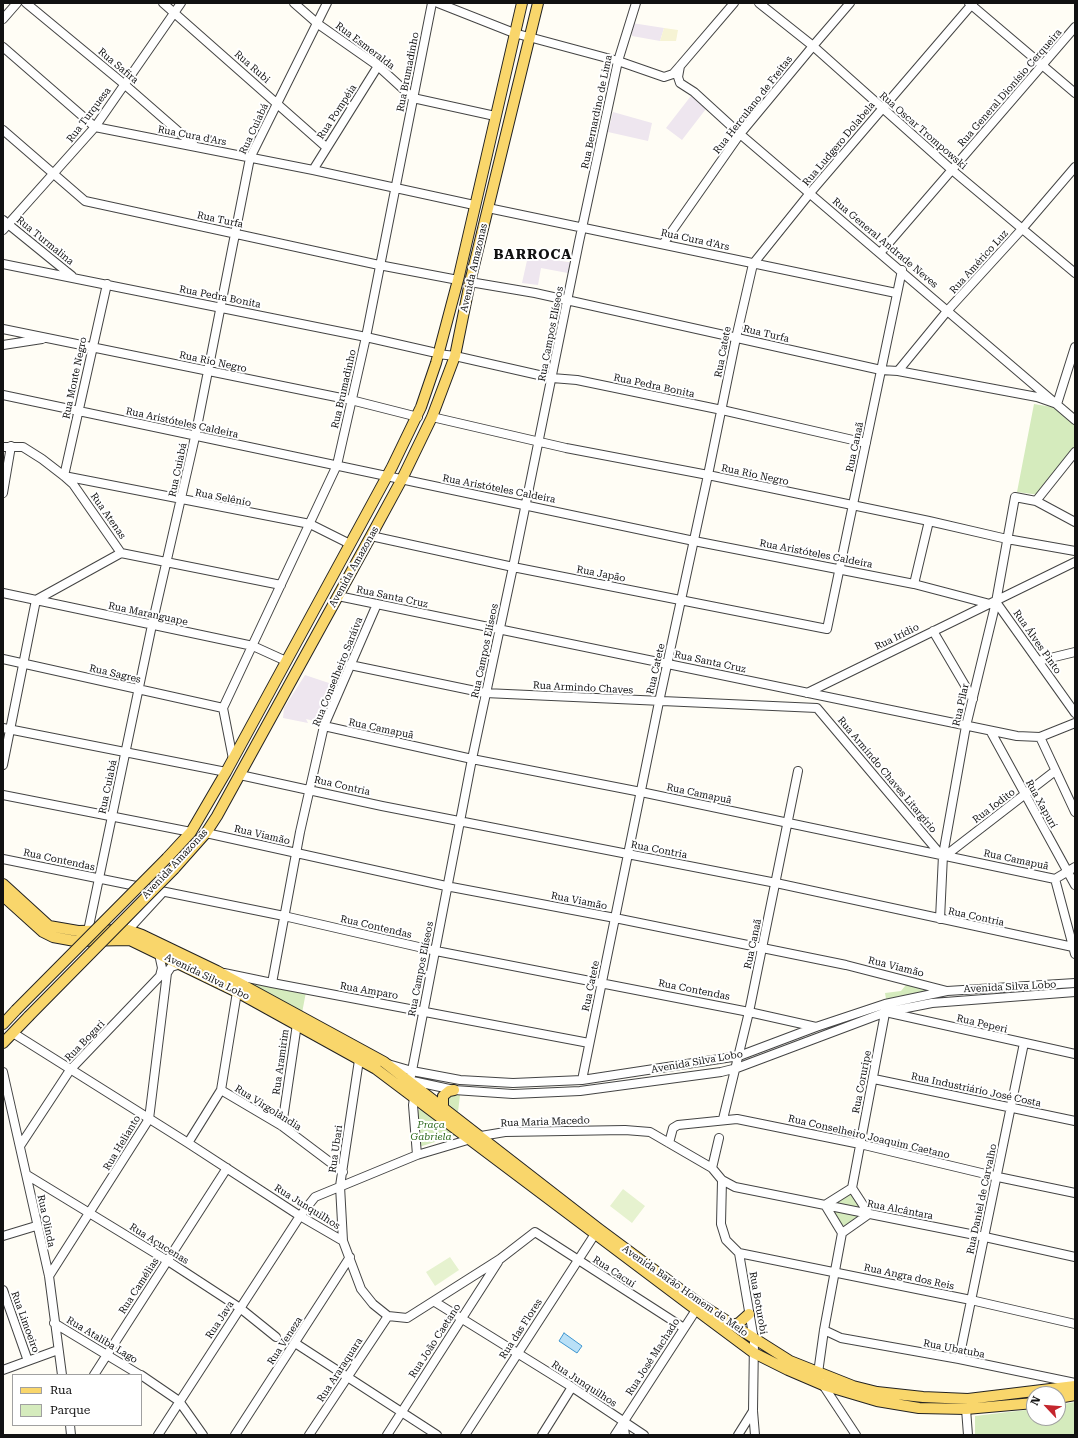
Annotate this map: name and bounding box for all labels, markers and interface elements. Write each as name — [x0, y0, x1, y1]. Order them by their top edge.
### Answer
street label: Rua Esmeralda — [333, 20, 397, 72]
street label: Rua General Dionísio Cerqueira — [956, 27, 1064, 149]
street label: Rua Brumadinho — [394, 31, 422, 113]
street label: Rua Safira — [95, 46, 141, 86]
street label: Rua Rubi — [232, 48, 272, 86]
street label: Rua Bernardino de Lima — [579, 54, 615, 170]
street label: Rua Herculano de Freitas — [711, 54, 795, 156]
street label: Rua Pompéia — [315, 82, 359, 142]
street label: Rua Turquesa — [64, 85, 114, 145]
street label: Rua Oscar Trompowski — [877, 90, 969, 172]
street label: Rua Ludgero Dolabela — [800, 99, 878, 189]
street label: Rua Cuiabá — [237, 102, 271, 156]
street label: Rua Cura d'Ars — [157, 123, 227, 149]
street label: Rua General Andrade Neves — [830, 195, 940, 291]
street label: Rua Turfa — [196, 209, 244, 231]
street label: Rua Turmalina — [14, 214, 76, 268]
street label: Avenida Amazonas — [458, 222, 490, 314]
street label: Rua Cura d'Ars — [660, 227, 730, 253]
street label: Rua Américo Luz — [947, 228, 1011, 296]
district label: BARROCA — [494, 247, 572, 263]
street label: Rua Pedra Bonita — [178, 283, 262, 311]
street label: Rua Campos Elíseos — [536, 286, 566, 382]
street label: Rua Turfa — [742, 323, 790, 345]
street label: Rua Catete — [712, 325, 734, 379]
street label: Rua Monte Negro — [60, 336, 90, 420]
street label: Rua Brumadinho — [329, 348, 359, 430]
street label: Rua Rio Negro — [178, 349, 248, 375]
street label: Rua Pedra Bonita — [612, 372, 696, 400]
street label: Rua Aristóteles Caldeira — [125, 405, 239, 441]
street label: Rua Canaã — [844, 421, 866, 473]
street label: Rua Cuiabá — [166, 442, 190, 498]
street label: Rua Rio Negro — [720, 462, 790, 488]
street label: Rua Aristóteles Caldeira — [441, 472, 557, 506]
street label: Rua Selênio — [194, 487, 252, 509]
street label: Rua Atenas — [88, 491, 128, 541]
street label: Avenida Amazonas — [327, 524, 381, 610]
street label: Rua Aristóteles Caldeira — [758, 537, 874, 571]
street label: Rua Japão — [575, 563, 627, 585]
street label: Rua Santa Cruz — [355, 584, 429, 610]
street label: Rua Maranguape — [107, 600, 189, 628]
street label: Rua Campos Elíseos — [469, 603, 501, 699]
street label: Rua Álves Pinto — [1010, 608, 1064, 676]
street label: Rua Conselheiro Saráiva — [311, 615, 365, 729]
street label: Rua Irídio — [873, 621, 921, 653]
street label: Rua Catete — [644, 642, 668, 696]
street label: Rua Santa Cruz — [673, 649, 747, 675]
street label: Rua Sagres — [88, 662, 142, 686]
street label: Rua Armindo Chaves — [532, 679, 634, 697]
street label: Rua Pilar — [950, 683, 972, 727]
street label: Rua Armindo Chaves Litargírio — [835, 715, 939, 835]
street label: Rua Camapuã — [347, 716, 415, 742]
street label: Rua Cuiabá — [96, 759, 120, 815]
street label: Rua Contria — [313, 774, 371, 798]
street label: Rua Xapurí — [1023, 778, 1059, 830]
street label: Rua Camapuã — [665, 781, 733, 807]
street label: Rua Iodito — [970, 786, 1018, 826]
street label: Rua Viamão — [233, 823, 291, 847]
street label: Avenida Amazonas — [140, 827, 210, 901]
street label: Rua Contria — [630, 839, 688, 861]
street label: Rua Contendas — [22, 847, 96, 873]
street label: Rua Camapuã — [982, 847, 1050, 873]
street label: Rua Viamão — [550, 890, 608, 912]
street label: Rua Contria — [947, 905, 1005, 929]
street label: Rua Contendas — [339, 913, 413, 941]
street label: Rua Canaã — [742, 918, 764, 970]
street label: Rua Campos Elíseos — [406, 921, 436, 1017]
street label: Avenida Silva Lobo — [163, 951, 251, 1003]
street label: Rua Viamão — [867, 954, 925, 980]
street label: Rua Catete — [580, 959, 602, 1013]
street label: Rua Contendas — [657, 977, 731, 1003]
street label: Avenida Silva Lobo — [963, 979, 1057, 995]
street label: Rua Amparo — [339, 980, 399, 1002]
street label: Rua Peperi — [955, 1012, 1009, 1036]
street label: Rua Bogari — [63, 1018, 107, 1064]
street label: Rua Aramirim — [270, 1028, 292, 1096]
street label: Avenida Silva Lobo — [650, 1048, 744, 1076]
street label: Rua Coruripe — [850, 1049, 874, 1115]
street label: Rua Industriário José Costa — [910, 1070, 1042, 1110]
street label: Rua Virgolândia — [232, 1083, 304, 1133]
street label: Rua Helianto — [101, 1113, 143, 1173]
street label: Rua Conselheiro Joaquim Caetano — [787, 1113, 951, 1161]
street label: Rua Maria Macedo — [500, 1114, 590, 1130]
park label: Praça Gabriela — [410, 1119, 452, 1142]
street label: Rua Ubari — [327, 1124, 345, 1174]
street label: Rua Daniel de Carvalho — [964, 1143, 1000, 1255]
street label: Rua Junquilhos — [272, 1182, 342, 1232]
street label: Rua Olinda — [35, 1194, 57, 1248]
street label: Rua Alcântara — [866, 1198, 934, 1222]
street label: Rua Açucenas — [127, 1221, 191, 1267]
street label: Avenida Barão Homem de Melo — [620, 1243, 750, 1339]
street label: Rua Cacuí — [590, 1254, 638, 1290]
street label: Rua Camélias — [116, 1256, 162, 1316]
street label: Rua Angra dos Reis — [863, 1262, 955, 1292]
street label: Rua Boturobi — [747, 1271, 769, 1335]
street label: Rua Limoeiro — [8, 1290, 42, 1354]
street label: Rua das Flores — [497, 1297, 545, 1361]
street label: Rua Java — [203, 1299, 237, 1341]
street label: Rua João Caetano — [407, 1302, 463, 1380]
street label: Rua Ataliba Lago — [64, 1314, 140, 1366]
street label: Rua Veneza — [265, 1315, 305, 1367]
street label: Rua José Machado — [623, 1316, 683, 1398]
street label: Rua Araraquara — [315, 1336, 365, 1404]
street label: Rua Ubatuba — [922, 1337, 986, 1361]
street label: Rua Junquilhos — [549, 1358, 619, 1410]
legend — [12, 1374, 142, 1426]
text: Rua — [50, 1383, 72, 1397]
north arrow — [1026, 1386, 1066, 1426]
text: N — [1028, 1394, 1043, 1408]
text: Parque — [50, 1403, 90, 1417]

